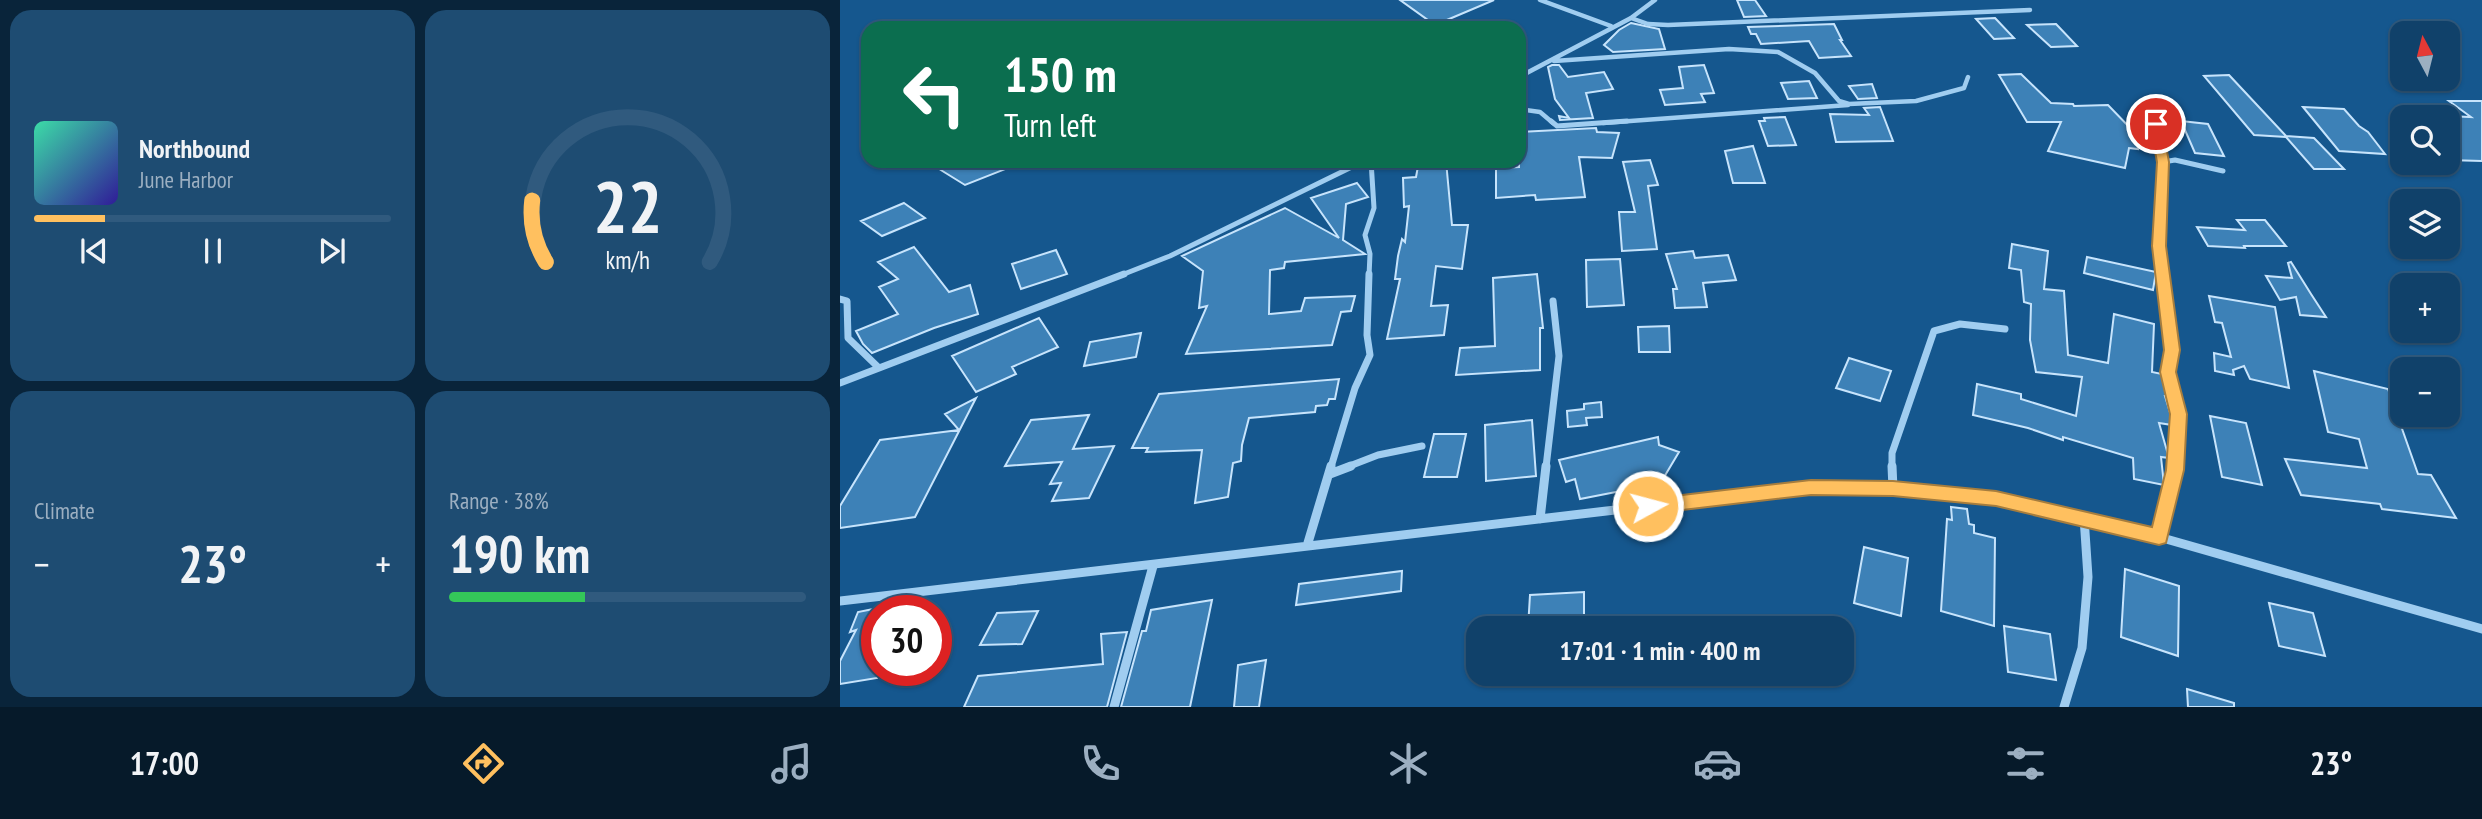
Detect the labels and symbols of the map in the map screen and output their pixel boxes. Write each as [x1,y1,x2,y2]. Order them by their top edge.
north arrow [2390,21,2460,91]
pin [2126,94,2186,154]
position arrow [1611,469,1685,543]
speed limit sign: 30 [861,595,952,686]

